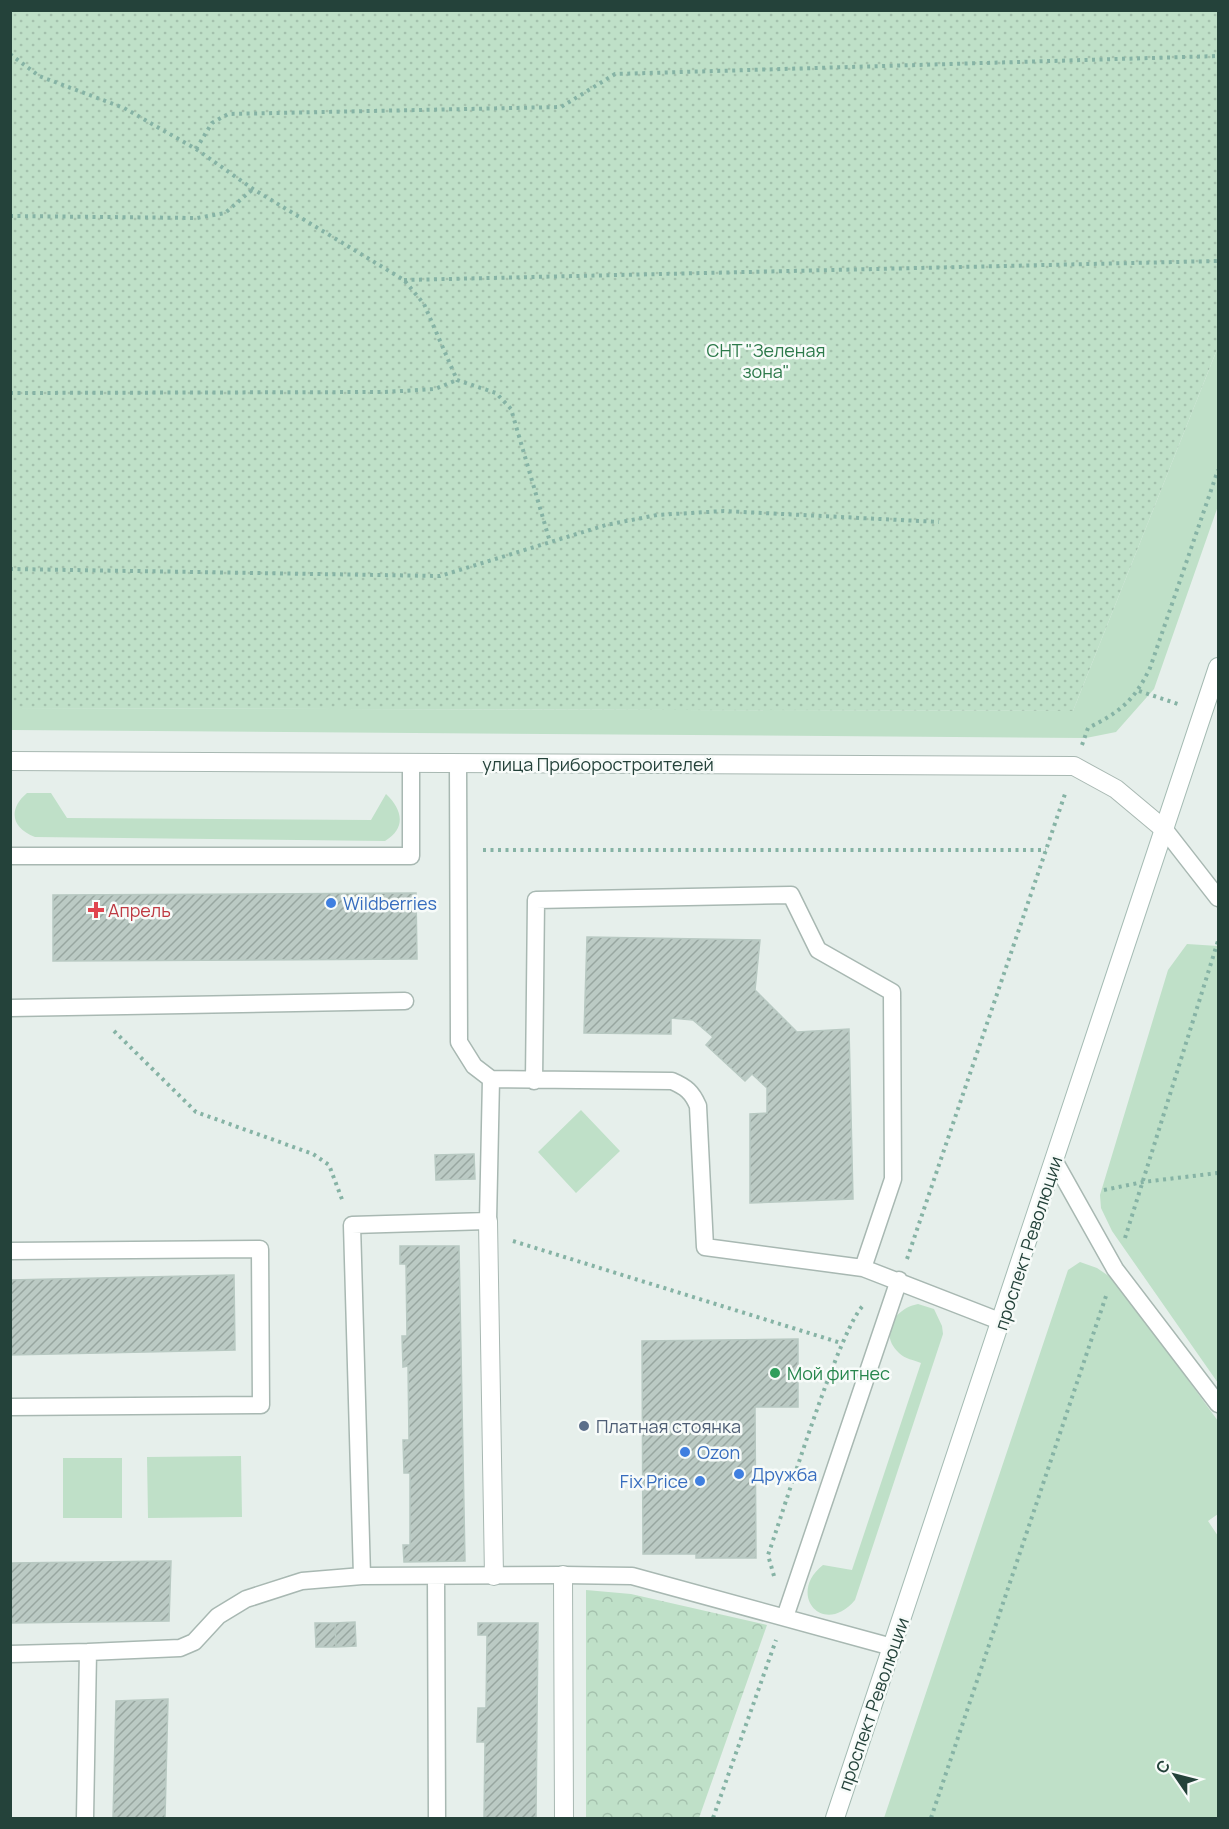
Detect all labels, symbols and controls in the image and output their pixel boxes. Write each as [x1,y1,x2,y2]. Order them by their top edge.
park label: СНТ "Зеленая зона" [707,338,825,383]
street label: улица Приборостроителей [482,752,714,776]
place label: Wildberries [343,891,437,915]
marker: Wildberries [324,896,338,910]
place label: Апрель [108,898,171,922]
marker: Апрель [89,903,103,917]
street label: проспект Революции [988,1153,1068,1333]
place label: Мой фитнес [787,1361,890,1385]
marker: Мой фитнес [768,1366,782,1380]
place label: Платная стоянка [596,1414,741,1438]
marker: Платная стоянка [577,1419,591,1433]
place label: Ozon [697,1440,740,1464]
marker: Ozon [678,1445,692,1459]
place label: Дружба [751,1462,817,1486]
marker: Дружба [732,1467,746,1481]
place label: Fix Price [620,1469,688,1493]
marker: Fix Price [693,1474,707,1488]
street label: проспект Революции [832,1614,914,1794]
north arrow [1145,1745,1205,1805]
text: С [1150,1755,1175,1778]

